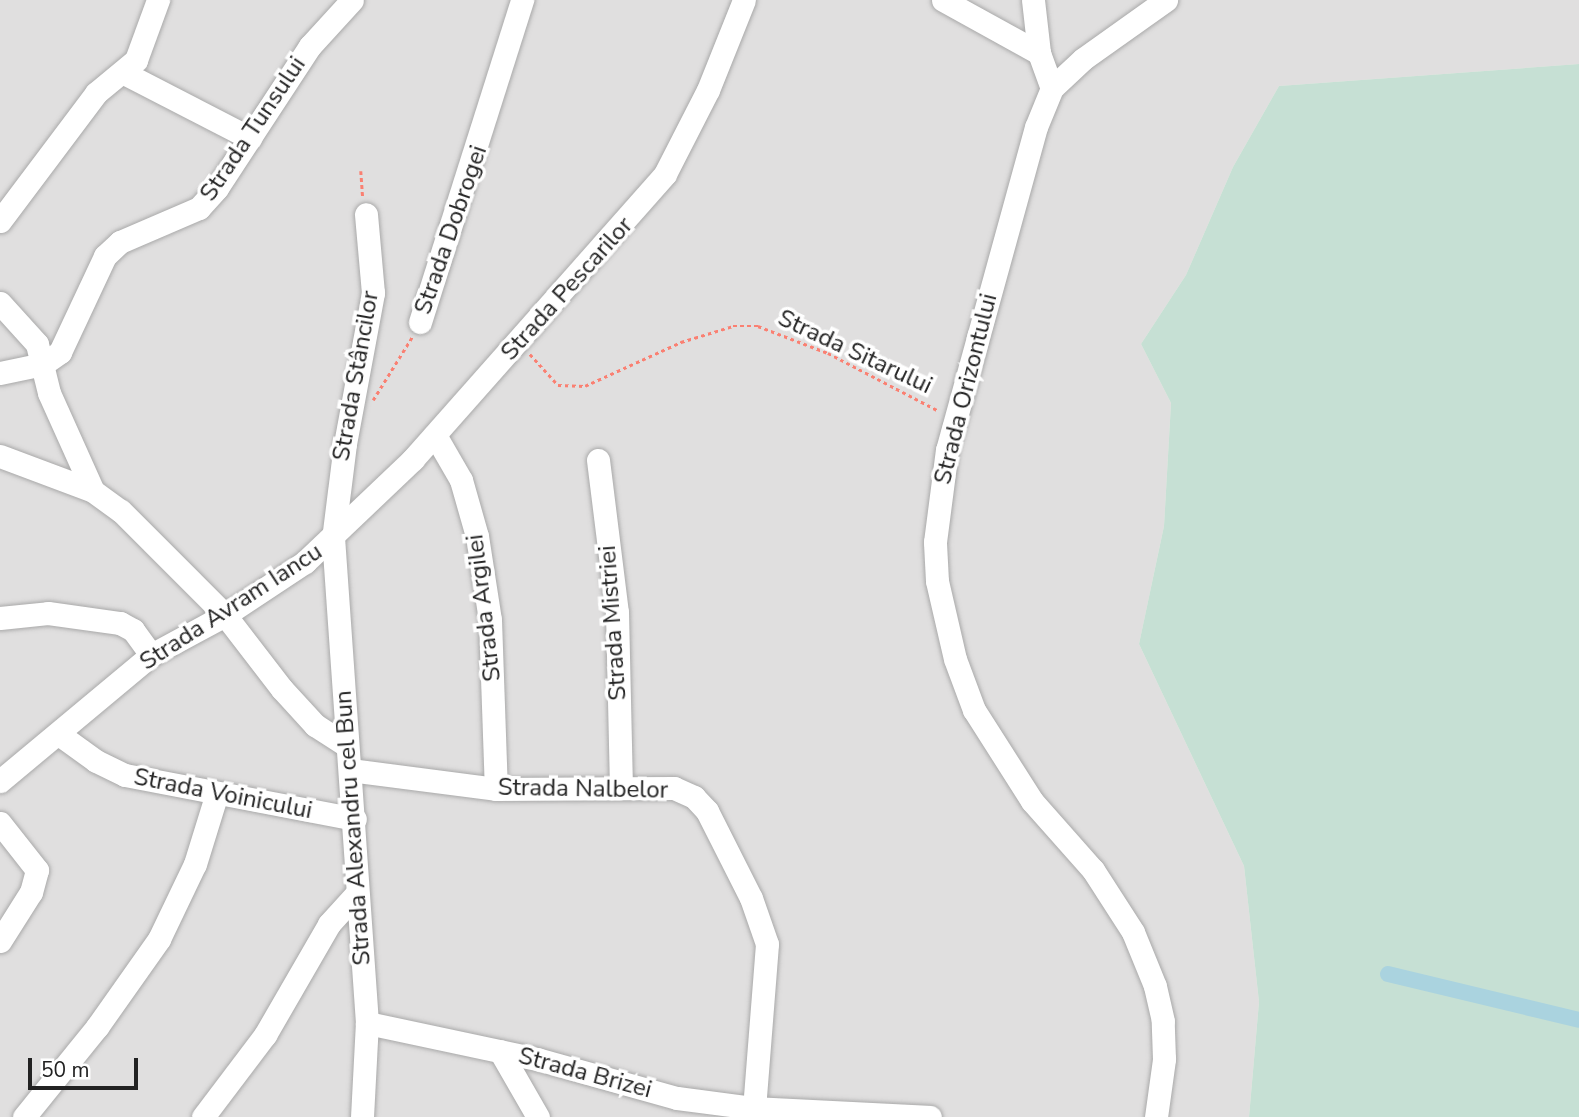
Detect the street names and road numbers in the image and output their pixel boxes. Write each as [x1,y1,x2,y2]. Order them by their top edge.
street label: Strada Tunsului [194,51,312,207]
street label: Strada Dobrogei [409,142,493,318]
street label: Strada Pescarilor [495,211,639,367]
street label: Strada Stâncilor [327,289,385,463]
street label: Strada Orizontului [928,291,1004,487]
street label: Strada Sitarului [773,304,937,400]
street label: Strada Argilei [461,533,507,683]
street label: Strada Avram Iancu [135,537,327,677]
street label: Strada Mistriei [593,544,633,702]
street label: Strada Alexandru cel Bun [329,690,377,966]
street label: Strada Voinicului [131,763,315,825]
street label: Strada Nalbelor [498,773,668,805]
street label: Strada Brizei [515,1041,655,1105]

